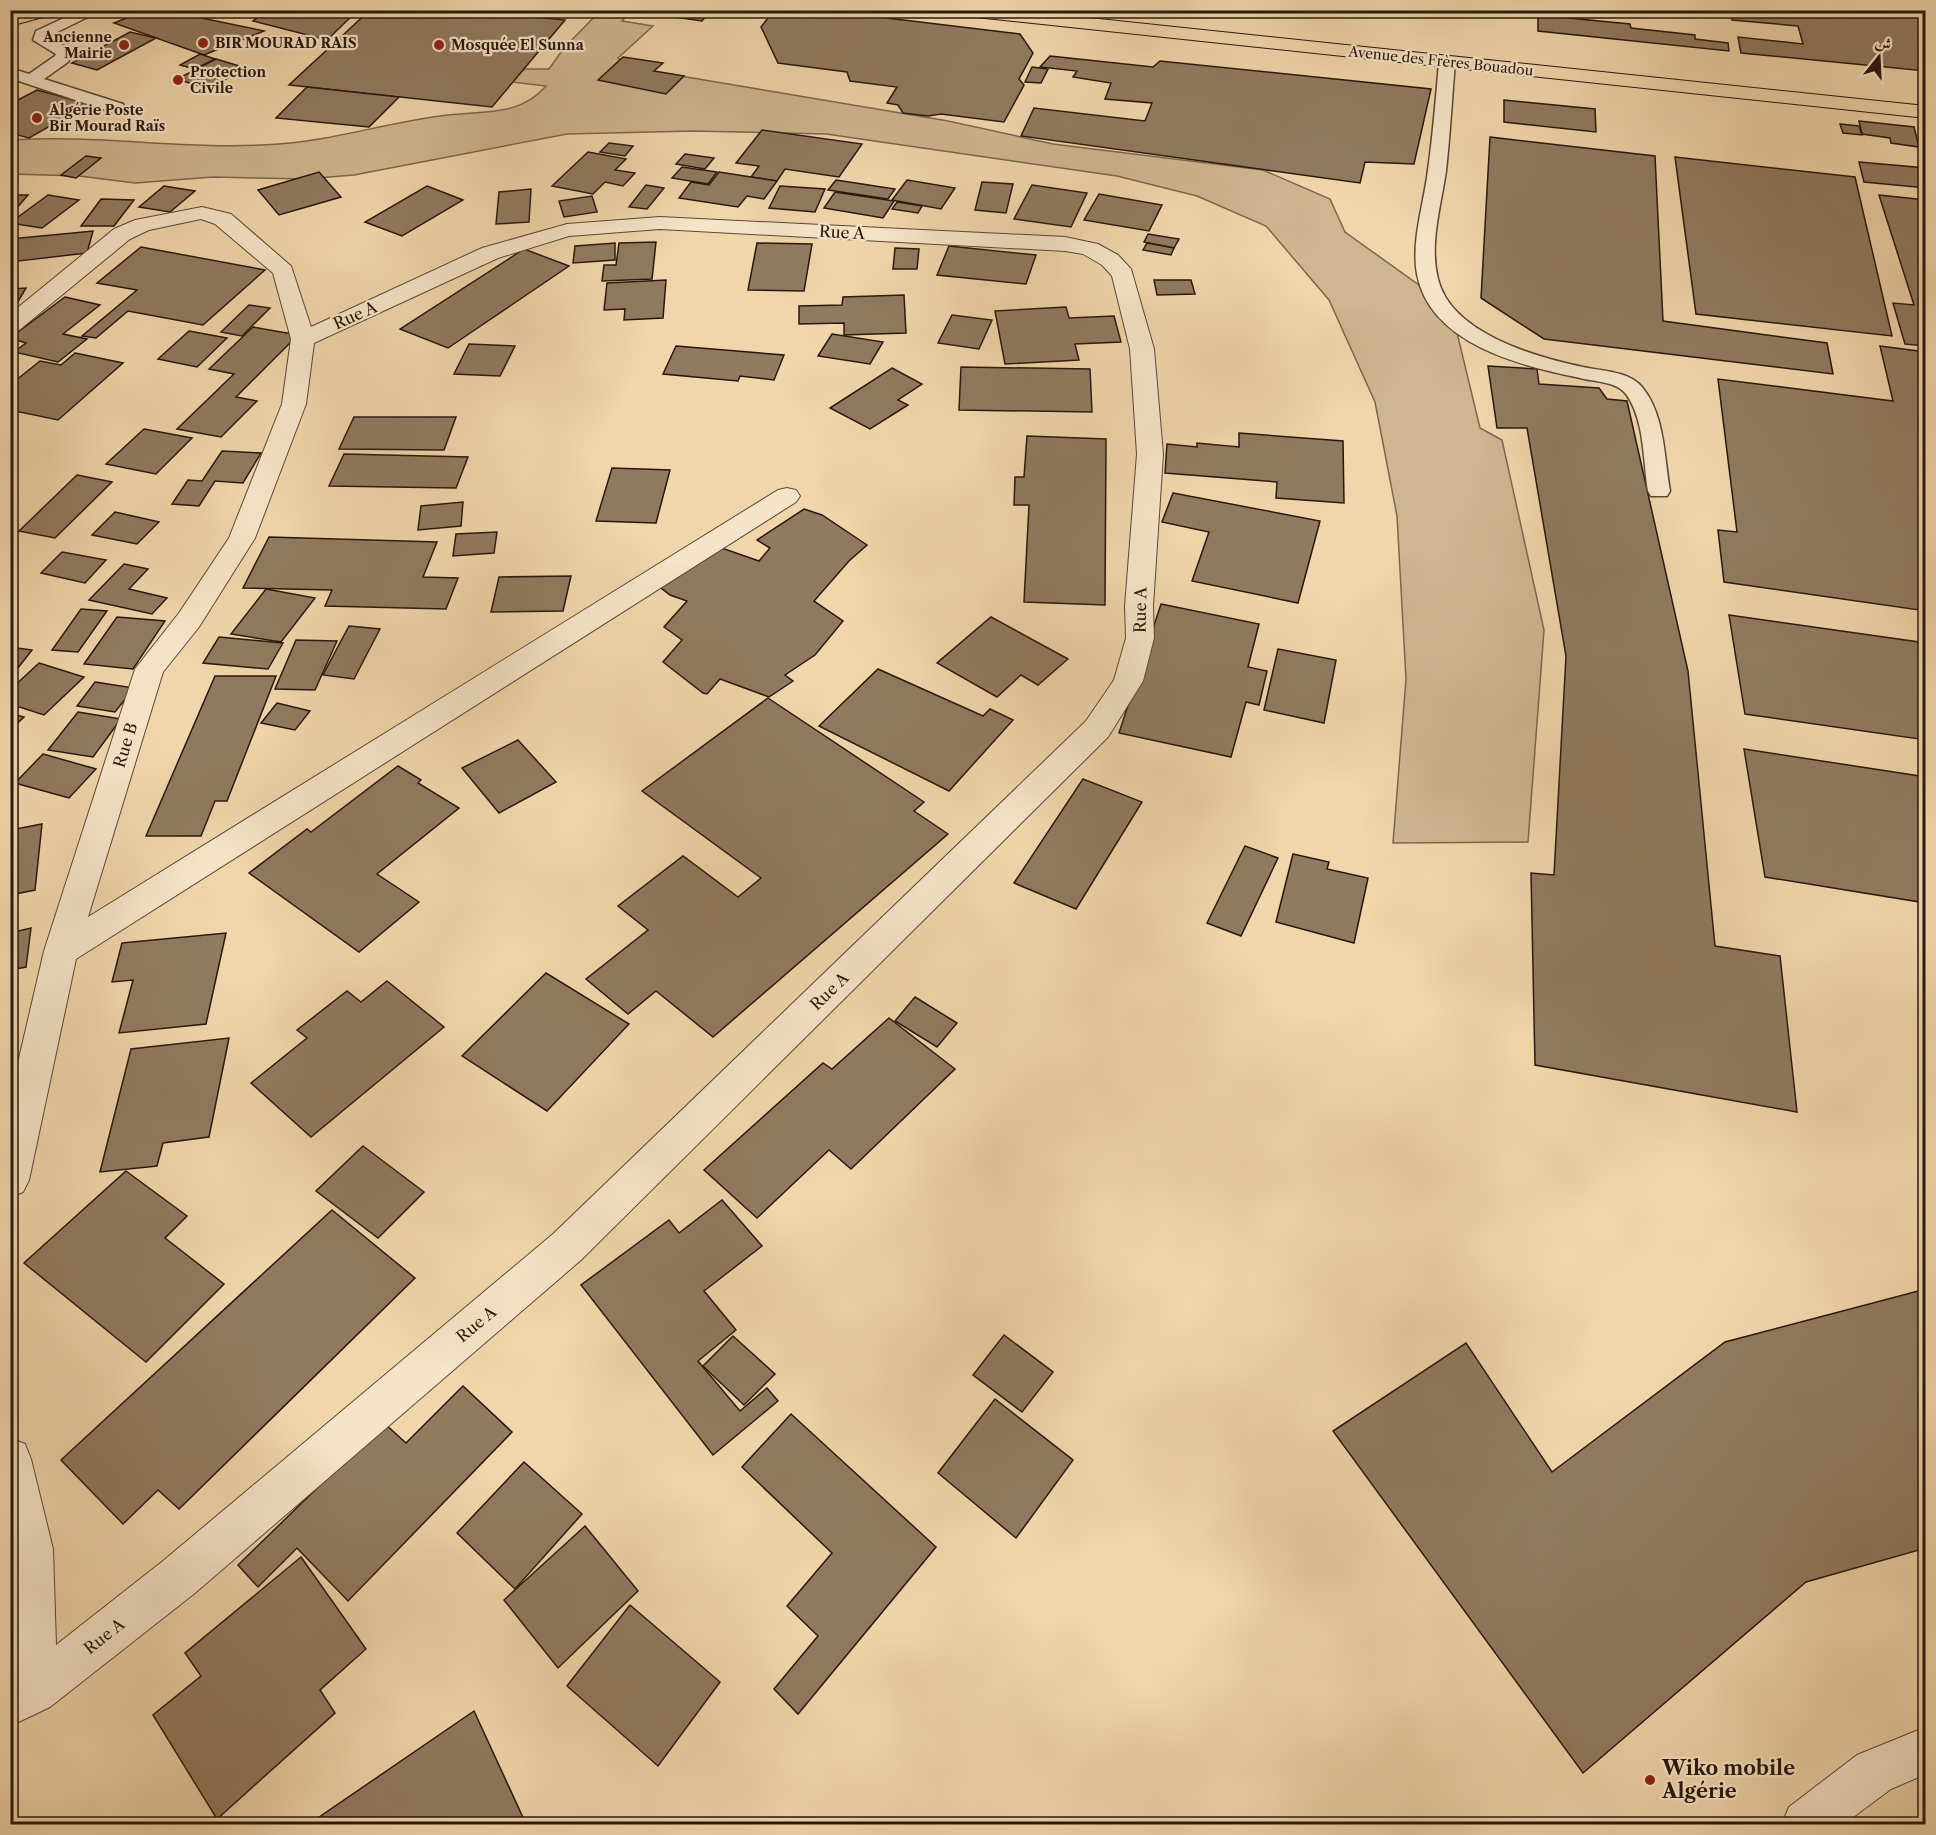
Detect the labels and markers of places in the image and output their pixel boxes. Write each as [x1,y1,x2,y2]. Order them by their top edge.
place label: Ancienne Mairie [42,28,112,62]
place label: BIR MOURAD RAIS [215,34,357,52]
marker: BIR MOURAD RAIS [196,36,210,50]
place label: Mosquée El Sunna [451,36,585,54]
marker: Ancienne Mairie [117,38,131,52]
marker: Mosquée El Sunna [432,38,446,52]
place label: Protection Civile [190,63,266,97]
marker: Protection Civile [171,73,185,87]
place label: Algérie Poste Bir Mourad Raïs [48,101,165,135]
marker: Algérie Poste Bir Mourad Raïs [30,111,44,125]
place label: Wiko mobile Algérie [1661,1756,1795,1803]
marker: Wiko mobile Algérie [1643,1773,1657,1787]

